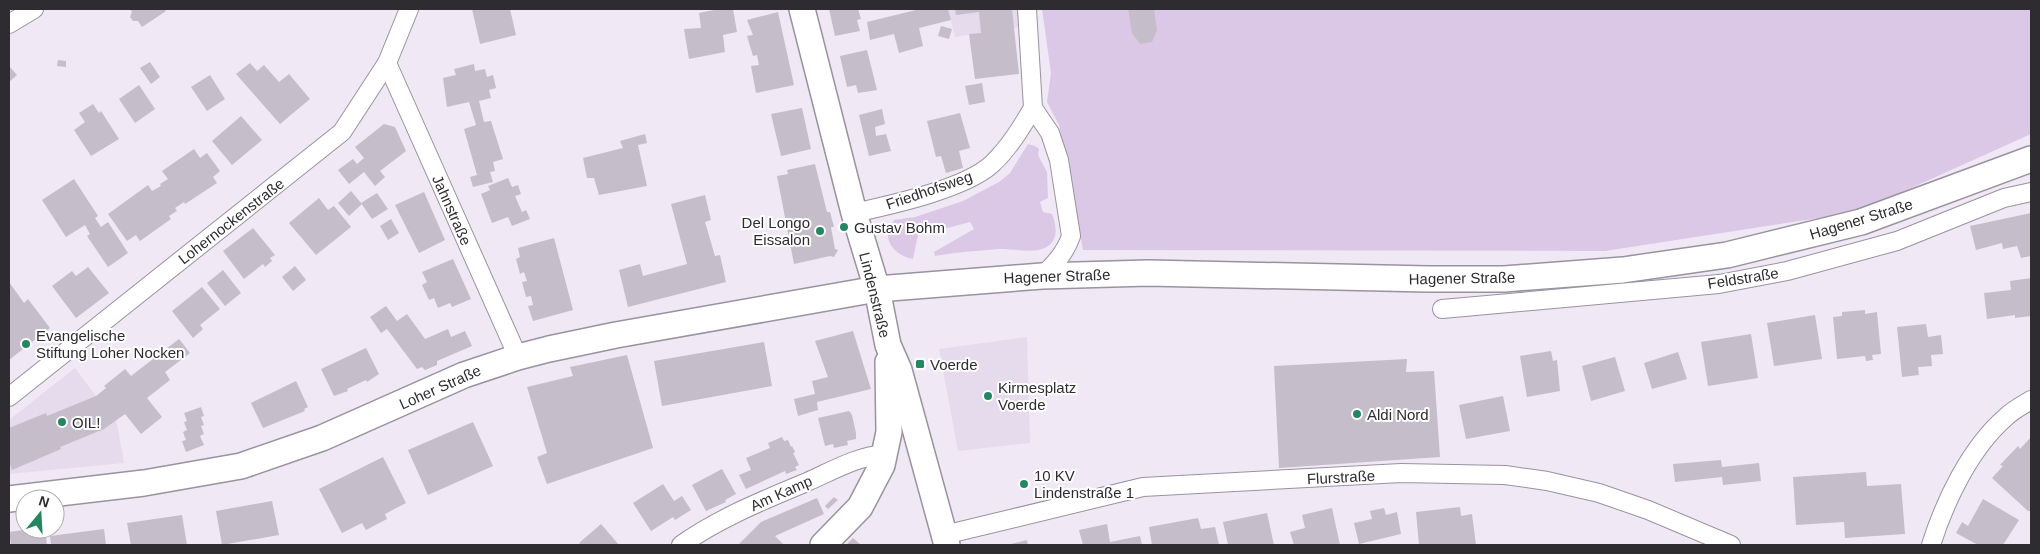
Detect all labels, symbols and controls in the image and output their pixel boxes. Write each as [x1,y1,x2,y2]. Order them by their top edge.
street label: Friedhofsweg [884,167,974,213]
street label: Jahnstraße [429,172,475,248]
street label: Lohernockenstraße [175,175,287,267]
street label: Hagener Straße [1807,195,1915,243]
place label: Del Longo Eissalon [742,214,810,248]
place label: Gustav Bohm [854,219,945,236]
marker: Gustav Bohm [838,221,850,233]
marker: Del Longo Eissalon [814,225,826,237]
street label: Lindenstraße [856,250,894,340]
street label: Feldstraße [1706,264,1780,292]
street label: Hagener Straße [1003,266,1111,286]
street label: Hagener Straße [1408,269,1516,287]
place label: Evangelische Stiftung Loher Nocken [36,327,184,361]
marker: Evangelische Stiftung Loher Nocken [20,338,32,350]
place label: Voerde [930,356,978,373]
marker: Voerde [914,358,926,370]
street label: Loher Straße [397,361,483,413]
place label: Kirmesplatz Voerde [998,379,1076,413]
marker: Kirmesplatz Voerde [982,390,994,402]
place label: Aldi Nord [1367,406,1429,423]
marker: Aldi Nord [1351,408,1363,420]
place label: OIL! [72,414,100,431]
marker: OIL! [56,416,68,428]
place label: 10 KV Lindenstraße 1 [1034,467,1134,501]
street label: Flurstraße [1306,467,1376,487]
street label: Am Kamp [747,472,815,514]
marker: 10 KV Lindenstraße 1 [1018,478,1030,490]
north arrow [15,489,65,539]
text: N [37,492,51,511]

